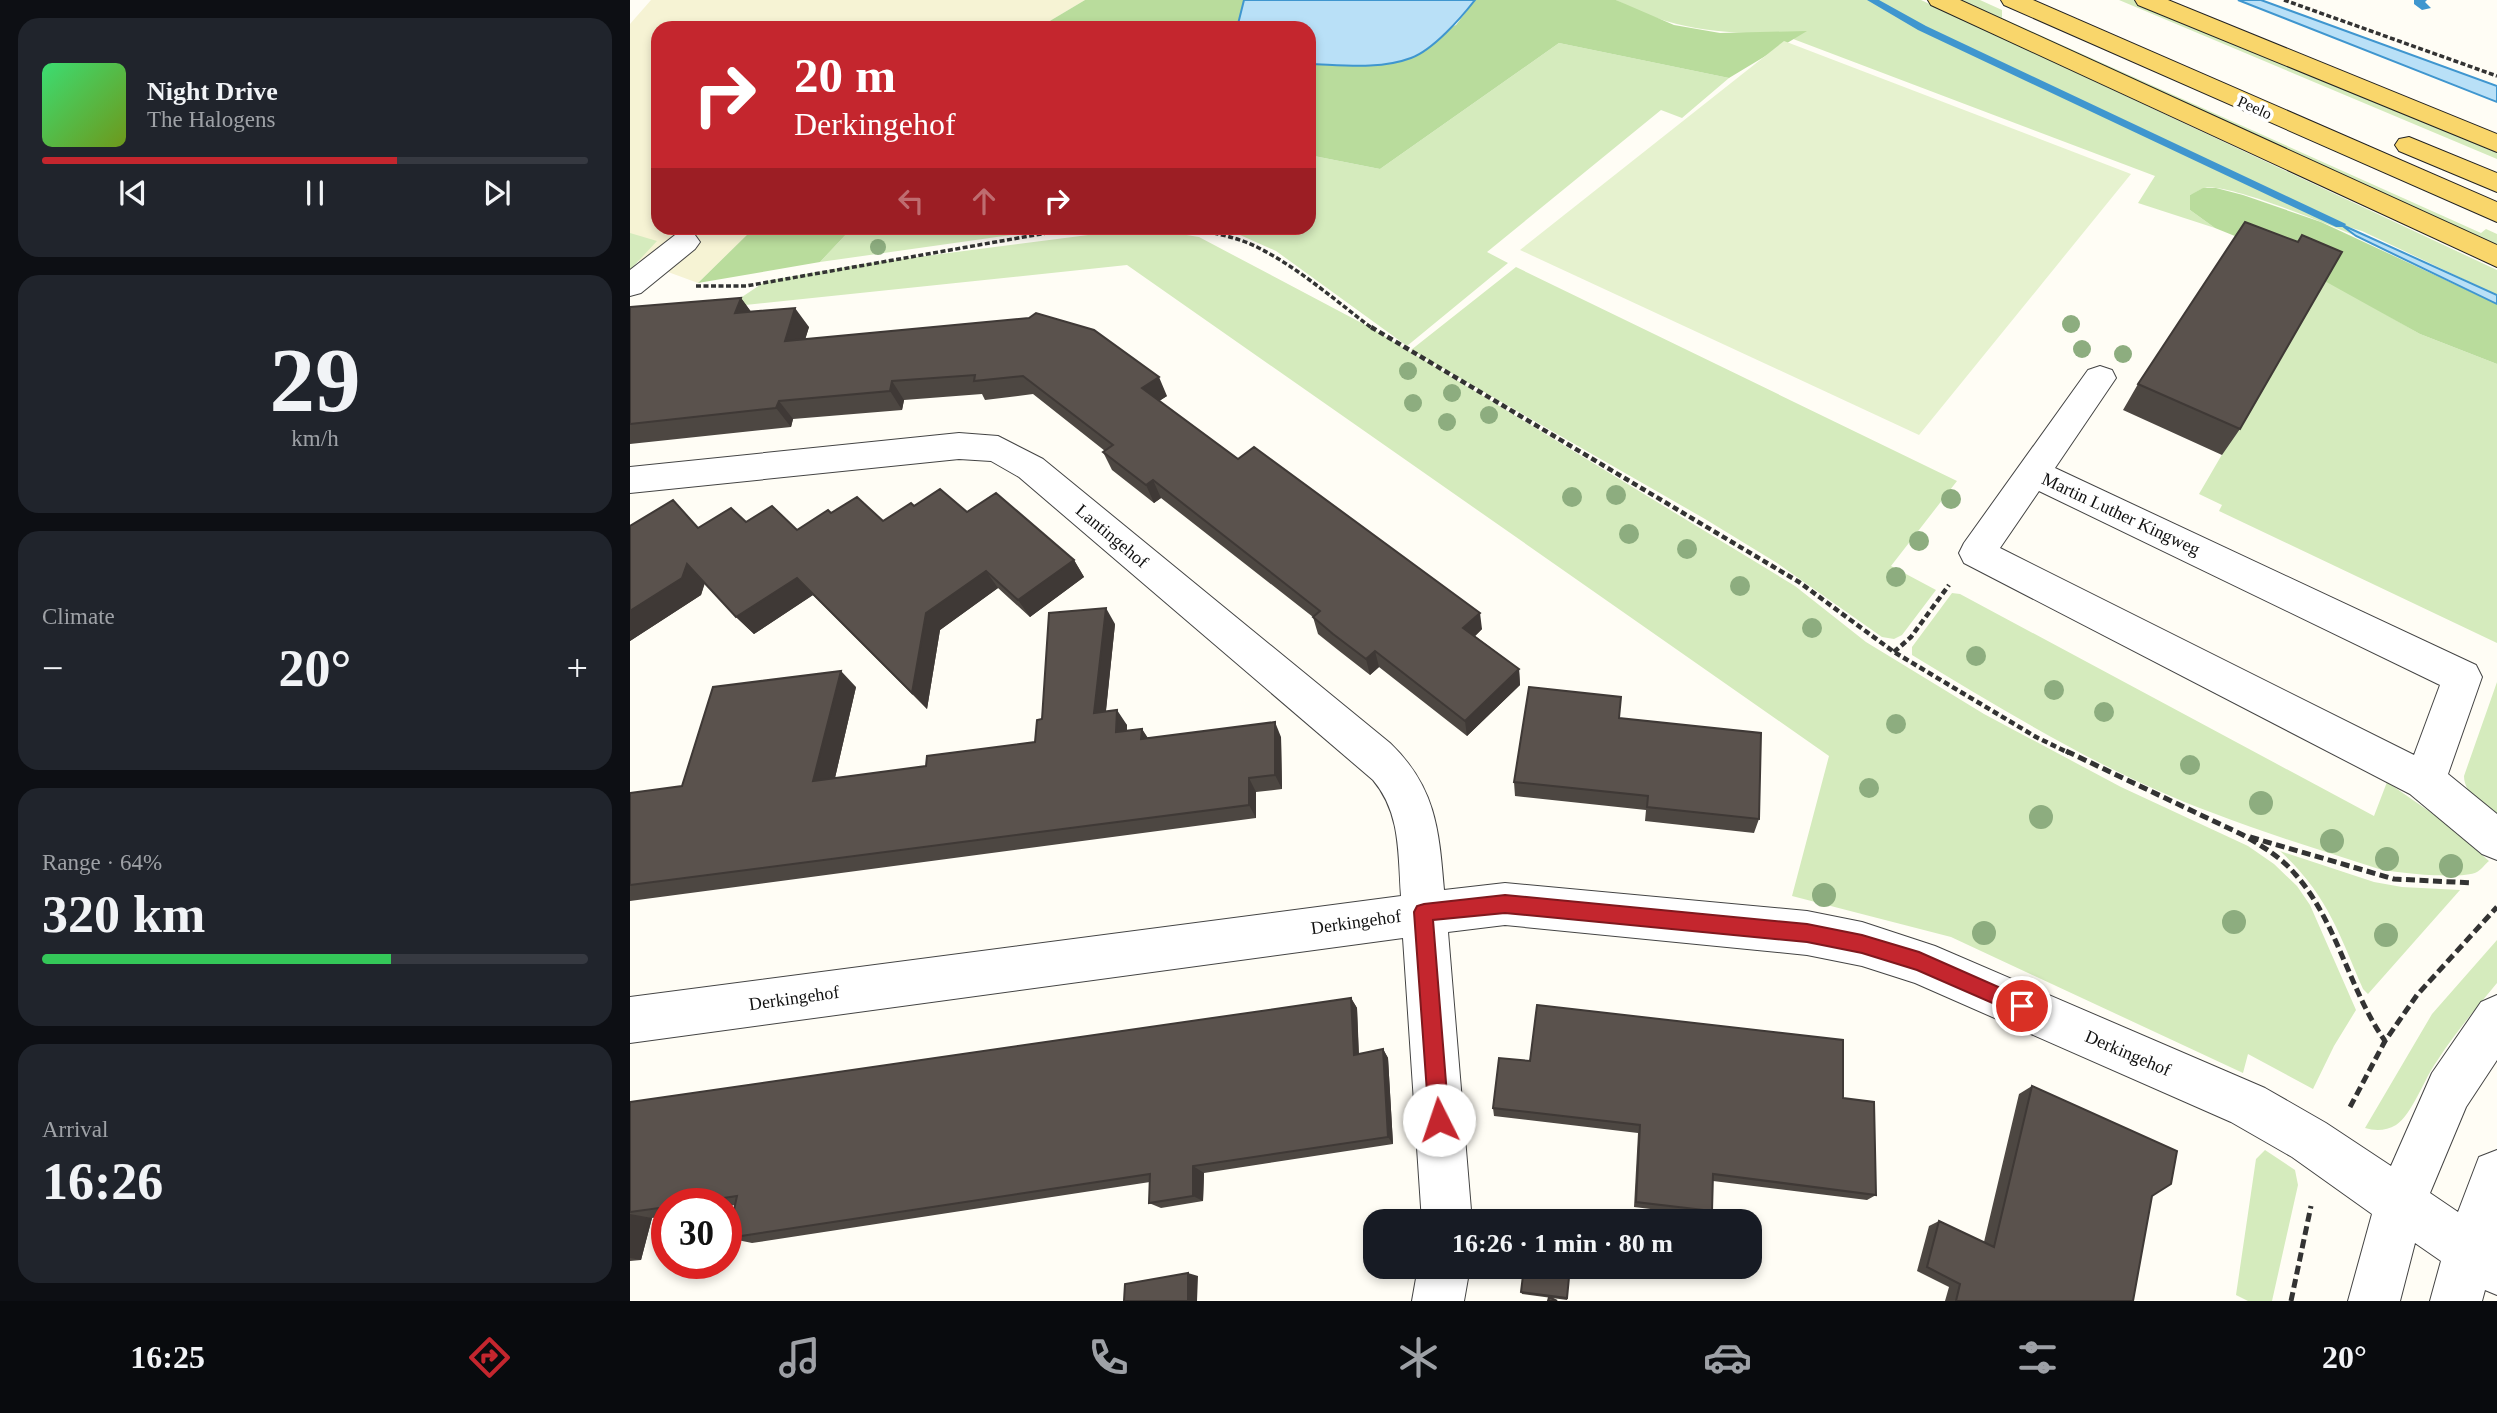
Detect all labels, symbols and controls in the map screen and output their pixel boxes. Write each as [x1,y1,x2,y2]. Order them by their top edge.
text: 20 m [794,48,896,103]
icon: right [679,49,770,140]
text: Night Drive [147,77,278,106]
street label: Peelo [2235,92,2274,122]
text: Derkingehof [794,106,956,142]
text: The Halogens [147,107,275,132]
icon: previous [114,174,152,212]
icon: pause [296,174,334,212]
icon: next [478,174,516,212]
icon: left [892,182,930,220]
icon: ahead [965,182,1003,220]
icon: right [1038,182,1076,220]
text: 29 [270,330,361,431]
text: km/h [291,426,339,451]
street label: Martin Luther Kingweg [2039,469,2203,559]
street label: Lantingehof [1072,500,1152,572]
text: Climate [42,604,115,629]
text: 20° [279,640,351,697]
text: − [42,647,63,689]
text: + [567,647,588,689]
text: Range · 64% [42,850,162,875]
text: 320 km [42,886,205,943]
street label: Derkingehof [1310,906,1402,938]
pin [1992,976,2052,1036]
street label: Derkingehof [748,982,840,1014]
icon: arrive [2003,987,2041,1025]
street label: Derkingehof [2082,1026,2174,1080]
position arrow [1402,1083,1476,1157]
text: Arrival [42,1117,108,1142]
text: 16:26 [42,1153,163,1210]
speed limit sign: 30 [651,1188,742,1279]
text: 16:26 · 1 min · 80 m [1452,1229,1673,1258]
icon: directions [465,1333,514,1382]
icon: music [775,1333,824,1382]
icon: phone [1084,1333,1133,1382]
icon: climate [1394,1333,1443,1382]
icon: car [1703,1333,1752,1382]
icon: filters [2013,1333,2062,1382]
text: 16:25 [130,1339,205,1375]
text: 20° [2322,1339,2367,1375]

